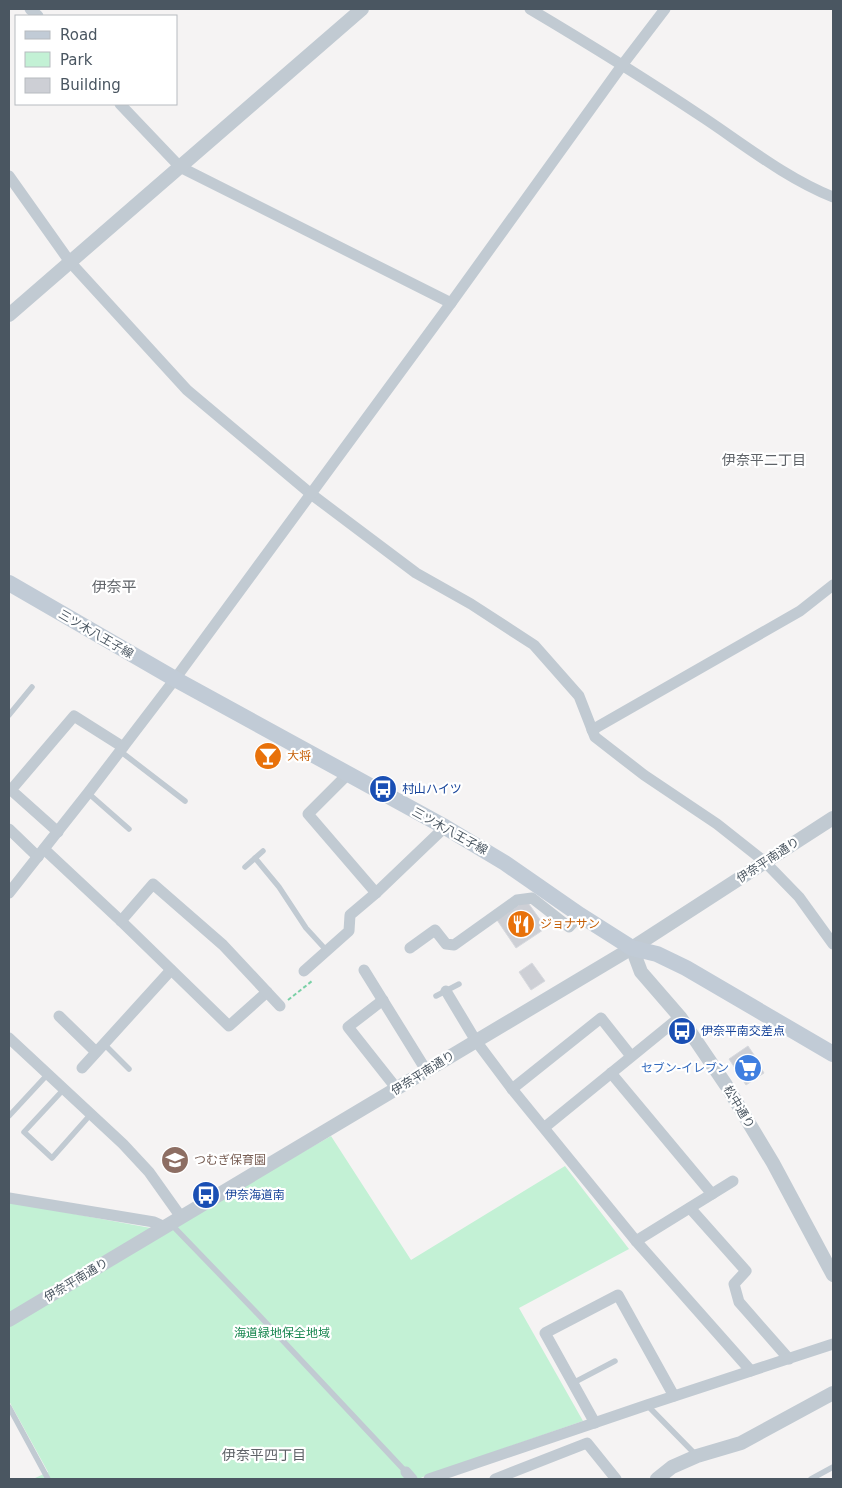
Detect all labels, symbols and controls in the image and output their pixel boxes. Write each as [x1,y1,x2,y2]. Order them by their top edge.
legend [15,15,178,105]
text: Road [60,26,98,44]
text: Park [60,51,93,69]
text: Building [60,76,121,94]
district label: 伊奈平二丁目 [722,452,806,468]
district label: 伊奈平 [91,578,137,596]
street label: 三ツ木八王子線 [56,607,136,661]
bar icon: 大将 [253,741,283,771]
place label: 大将 [287,749,311,763]
bus stop icon: 村山ハイツ [368,774,398,804]
place label: 村山ハイツ [402,782,462,796]
street label: 三ツ木八王子線 [410,805,490,857]
street label: 伊奈平南通り [734,835,802,885]
restaurant icon: ジョナサン [506,909,536,939]
place label: ジョナサン [540,917,600,931]
bus stop icon: 伊奈平南交差点 [667,1016,697,1046]
place label: 伊奈平南交差点 [701,1024,785,1038]
street label: 伊奈平南通り [389,1048,457,1098]
supermarket icon: セブン-イレブン [733,1053,763,1083]
place label: セブン-イレブン [641,1061,729,1075]
street label: 松中通り [721,1083,757,1131]
school or university icon: つむぎ保育園 [160,1145,190,1175]
place label: つむぎ保育園 [194,1153,266,1167]
bus stop icon: 伊奈海道南 [191,1180,221,1210]
place label: 伊奈海道南 [225,1188,285,1202]
street label: 伊奈平南通り [42,1255,110,1305]
park label: 海道緑地保全地域 [234,1326,330,1340]
district label: 伊奈平四丁目 [222,1447,306,1463]

